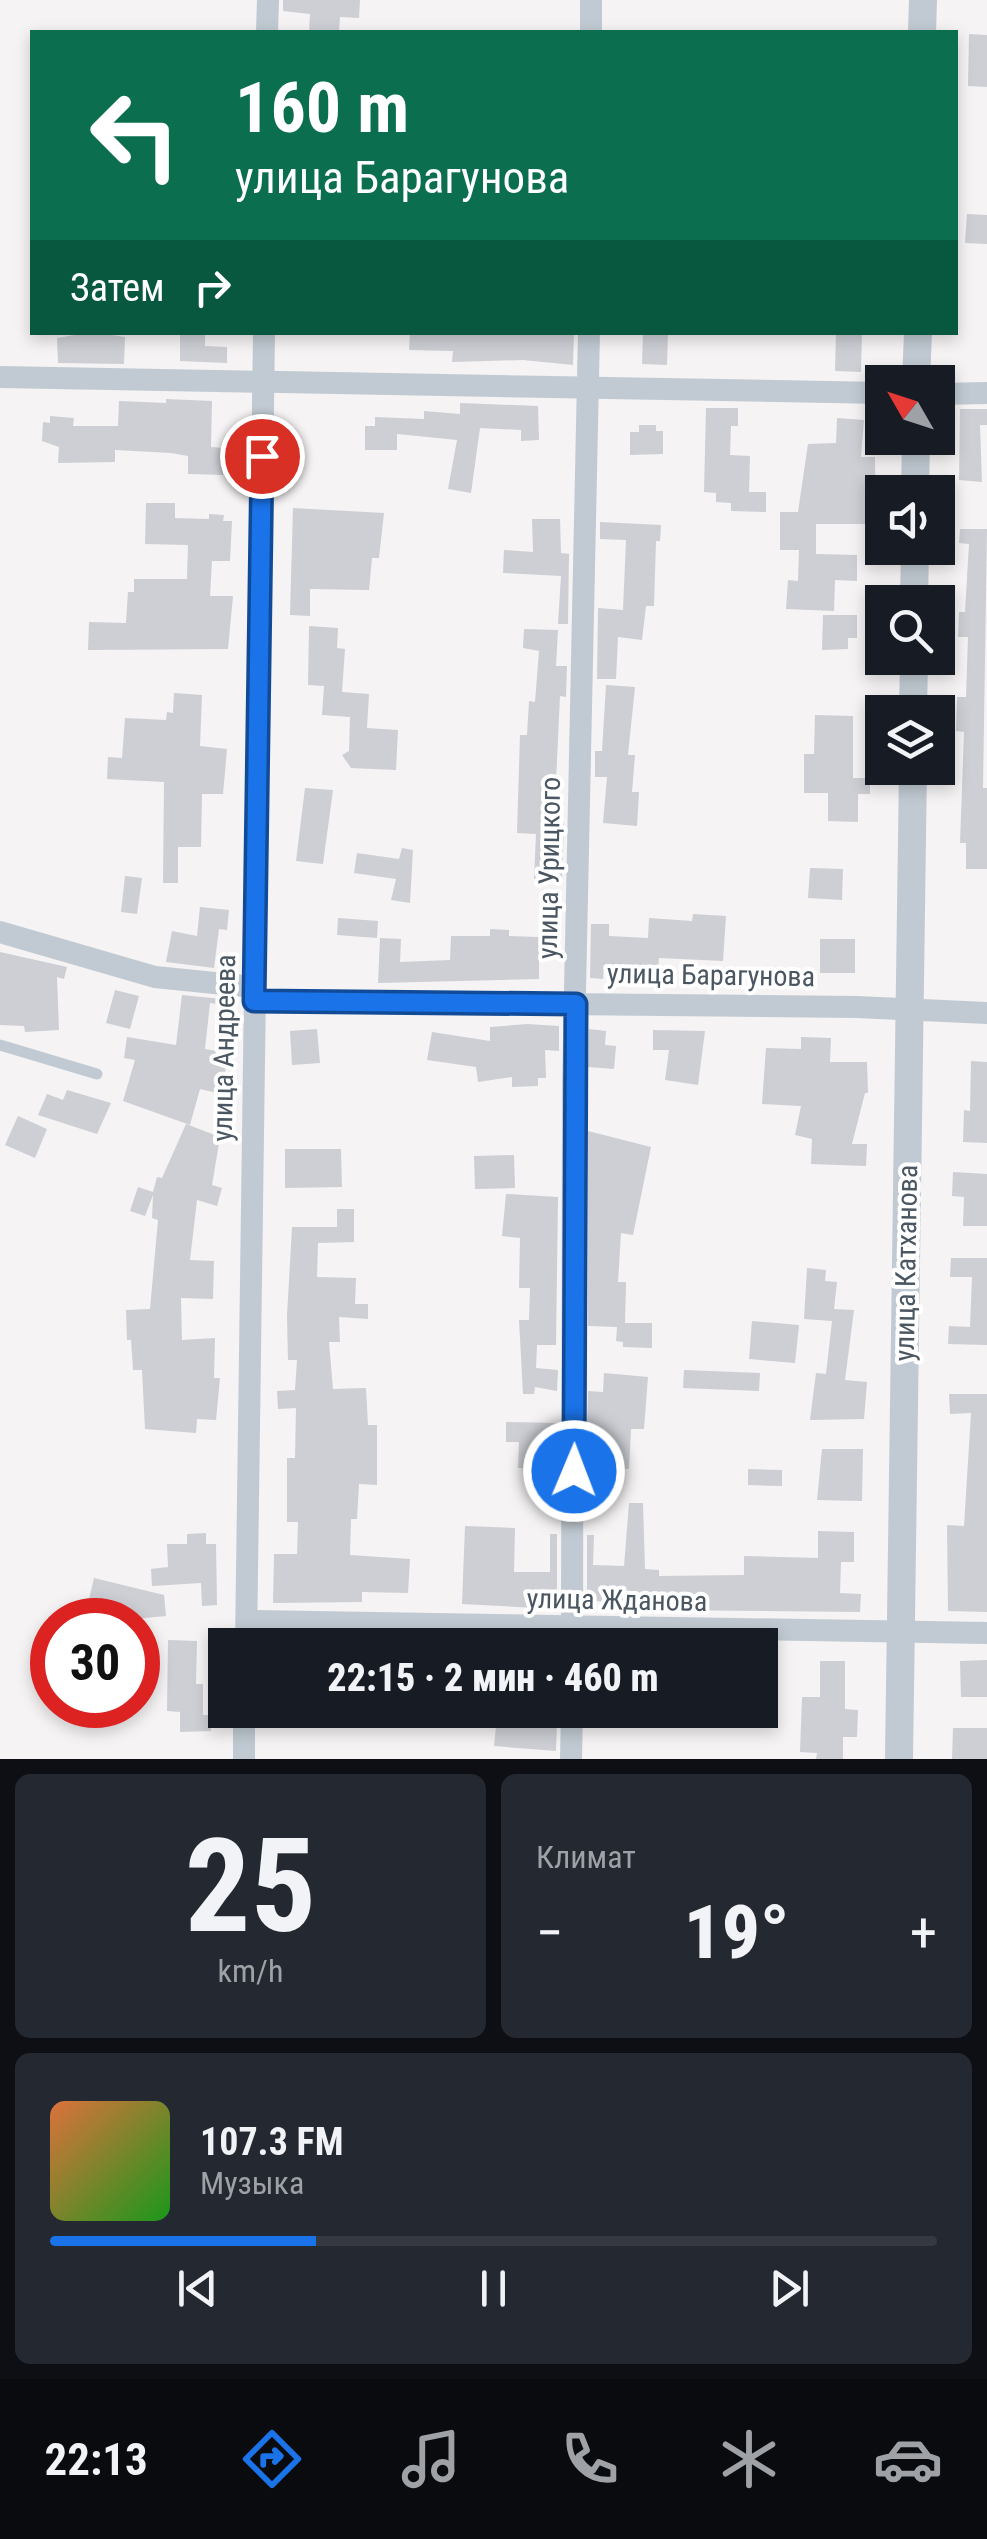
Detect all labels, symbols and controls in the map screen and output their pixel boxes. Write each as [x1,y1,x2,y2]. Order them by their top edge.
text: 160 m [235,67,409,149]
icon: left [70,70,200,200]
text: улица Барагунова [235,151,569,204]
icon: right [185,260,240,315]
text: Затем [70,266,165,310]
north arrow [865,365,955,455]
map controls [865,365,955,785]
pin [220,414,305,499]
icon: arrive [235,429,290,484]
button: sound [865,475,955,565]
button: search [865,585,955,675]
button: layers [865,695,955,785]
street label: улица Урицкого [531,777,567,959]
street label: улица Андреева [206,954,242,1142]
street label: улица Барагунова [607,957,815,993]
street label: улица Катханова [888,1164,924,1362]
position arrow [522,1419,626,1523]
street label: улица Жданова [526,1582,708,1618]
speed limit sign: 30 [30,1598,160,1728]
text: 22:15 · 2 мин · 460 m [327,1656,659,1700]
text: 25 [185,1810,316,1963]
text: Климат [536,1838,636,1876]
text: 19° [684,1888,789,1976]
text: − [536,1901,564,1965]
text: + [910,1901,937,1965]
text: km/h [218,1952,283,1990]
text: 107.3 FM [200,2120,344,2164]
text: Музыка [200,2164,304,2202]
icon: previous [170,2261,225,2316]
icon: pause [466,2261,521,2316]
icon: next [762,2261,817,2316]
icon: directions [237,2424,307,2494]
icon: music [396,2424,466,2494]
icon: phone [555,2424,625,2494]
icon: climate [714,2424,784,2494]
icon: car [873,2424,943,2494]
text: 22:13 [44,2433,148,2486]

